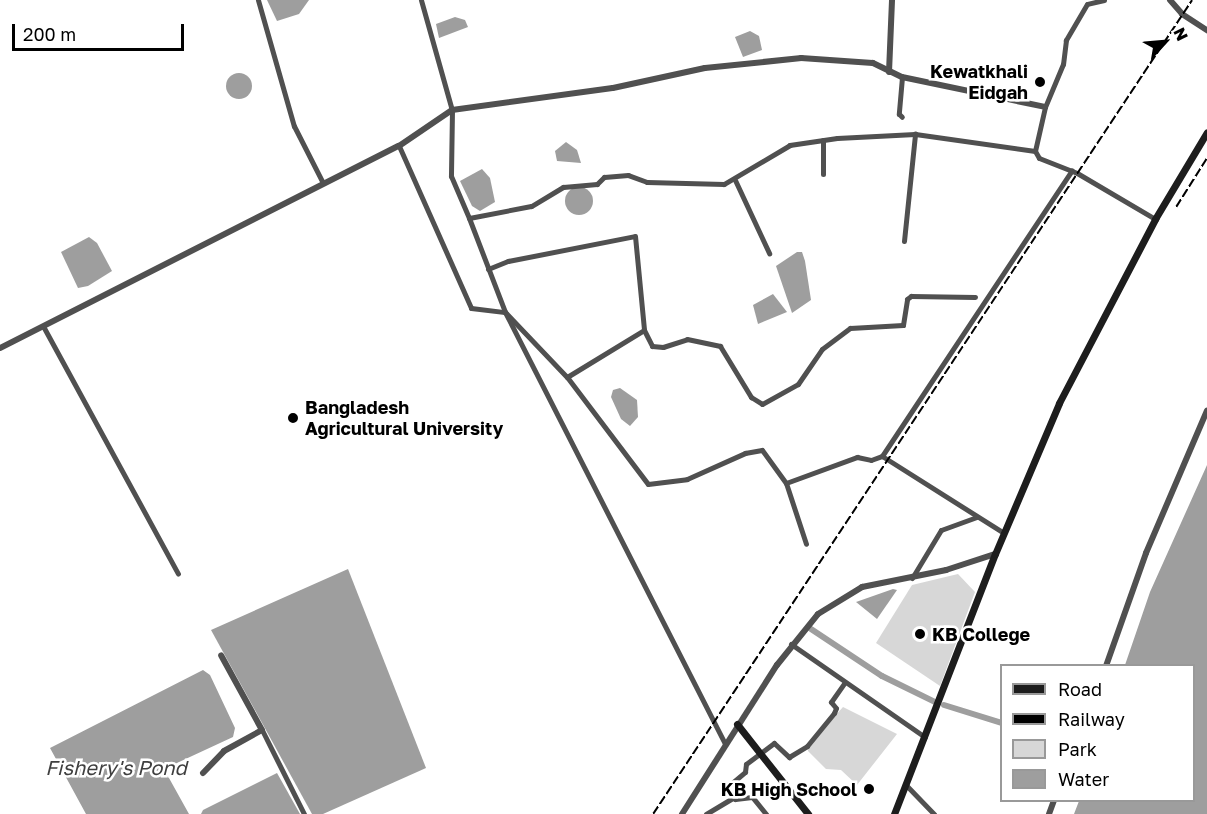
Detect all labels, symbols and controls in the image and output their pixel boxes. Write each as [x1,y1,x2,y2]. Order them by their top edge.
scale bar [15,12,188,50]
north arrow [1135,12,1195,72]
text: 200 m [23,23,76,45]
text: N [1170,24,1193,44]
place label: Kewatkhali Eidgah [930,61,1028,104]
marker: Kewatkhali Eidgah [1033,75,1047,89]
place label: Bangladesh Agricultural University [305,397,503,440]
marker: Bangladesh Agricultural University [286,411,300,425]
place label: KB College [932,623,1030,645]
marker: KB College [913,627,927,641]
legend [1000,664,1195,802]
text: Road [1058,678,1102,700]
text: Railway [1058,708,1125,730]
text: Park [1058,738,1097,760]
water label: Fishery's Pond [45,755,187,779]
text: Water [1058,768,1109,790]
place label: KB High School [721,778,857,800]
marker: KB High School [862,782,876,796]

